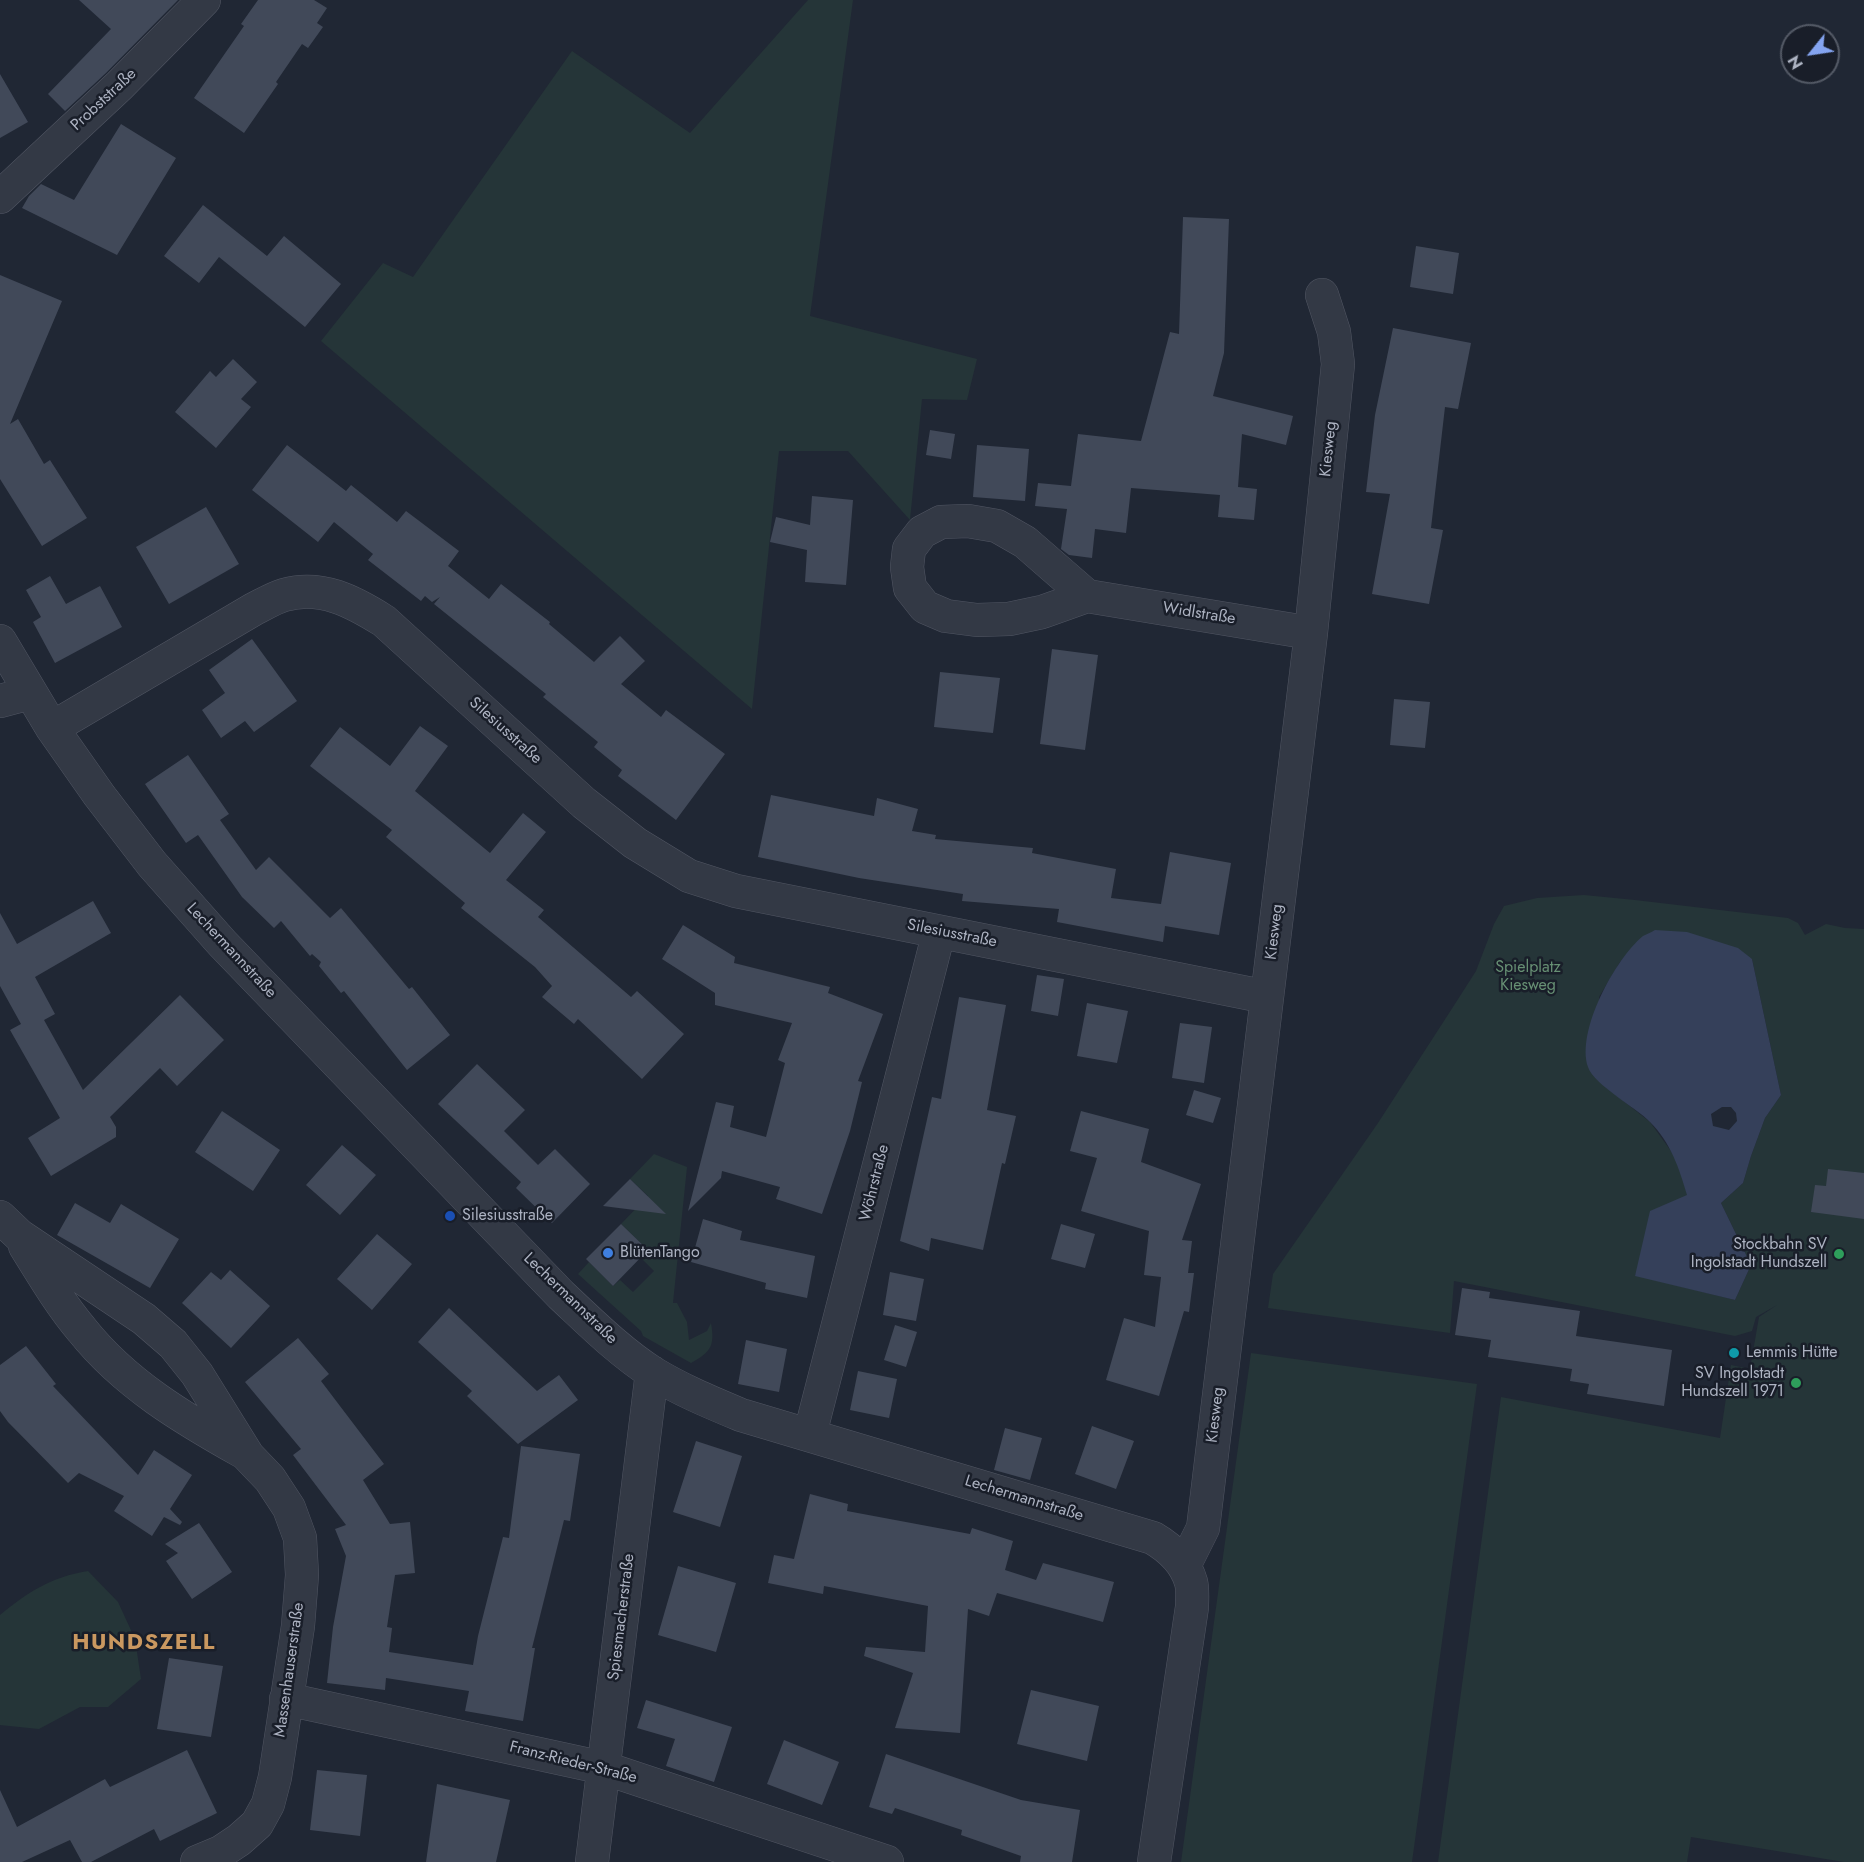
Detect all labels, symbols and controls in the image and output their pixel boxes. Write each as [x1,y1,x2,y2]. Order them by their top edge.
north arrow [1780,24,1840,84]
text: N [1783,51,1809,74]
street label: Probststraße [67,65,141,135]
street label: Kiesweg [1317,420,1341,478]
street label: Widlstraße [1161,599,1237,629]
street label: Silesiusstraße [465,693,545,769]
street label: Lechermannstraße [182,899,280,1003]
street label: Kiesweg [1262,903,1288,961]
street label: Silesiusstraße [905,916,999,952]
park label: Spielplatz Kiesweg [1495,958,1561,996]
street label: Wöhrstraße [856,1143,894,1223]
place label: Silesiusstraße [462,1206,553,1226]
marker: Silesiusstraße [443,1209,457,1223]
place label: Stockbahn SV Ingolstadt Hundszell [1691,1235,1827,1273]
place label: BlütenTango [620,1243,700,1263]
marker: BlütenTango [601,1246,615,1260]
marker: Stockbahn SV Ingolstadt Hundszell [1832,1247,1846,1261]
street label: Lechermannstraße [519,1249,621,1349]
place label: Lemmis Hütte [1746,1343,1838,1363]
marker: Lemmis Hütte [1727,1346,1741,1360]
place label: SV Ingolstadt Hundszell 1971 [1681,1364,1784,1402]
marker: SV Ingolstadt Hundszell 1971 [1789,1376,1803,1390]
street label: Kiesweg [1203,1386,1229,1444]
street label: Lechermannstraße [962,1472,1086,1526]
street label: Spiesmacherstraße [605,1553,639,1681]
street label: Massenhauserstraße [271,1602,309,1738]
district label: HUNDSZELL [72,1631,216,1657]
street label: Franz-Rieder-Straße [507,1738,639,1788]

